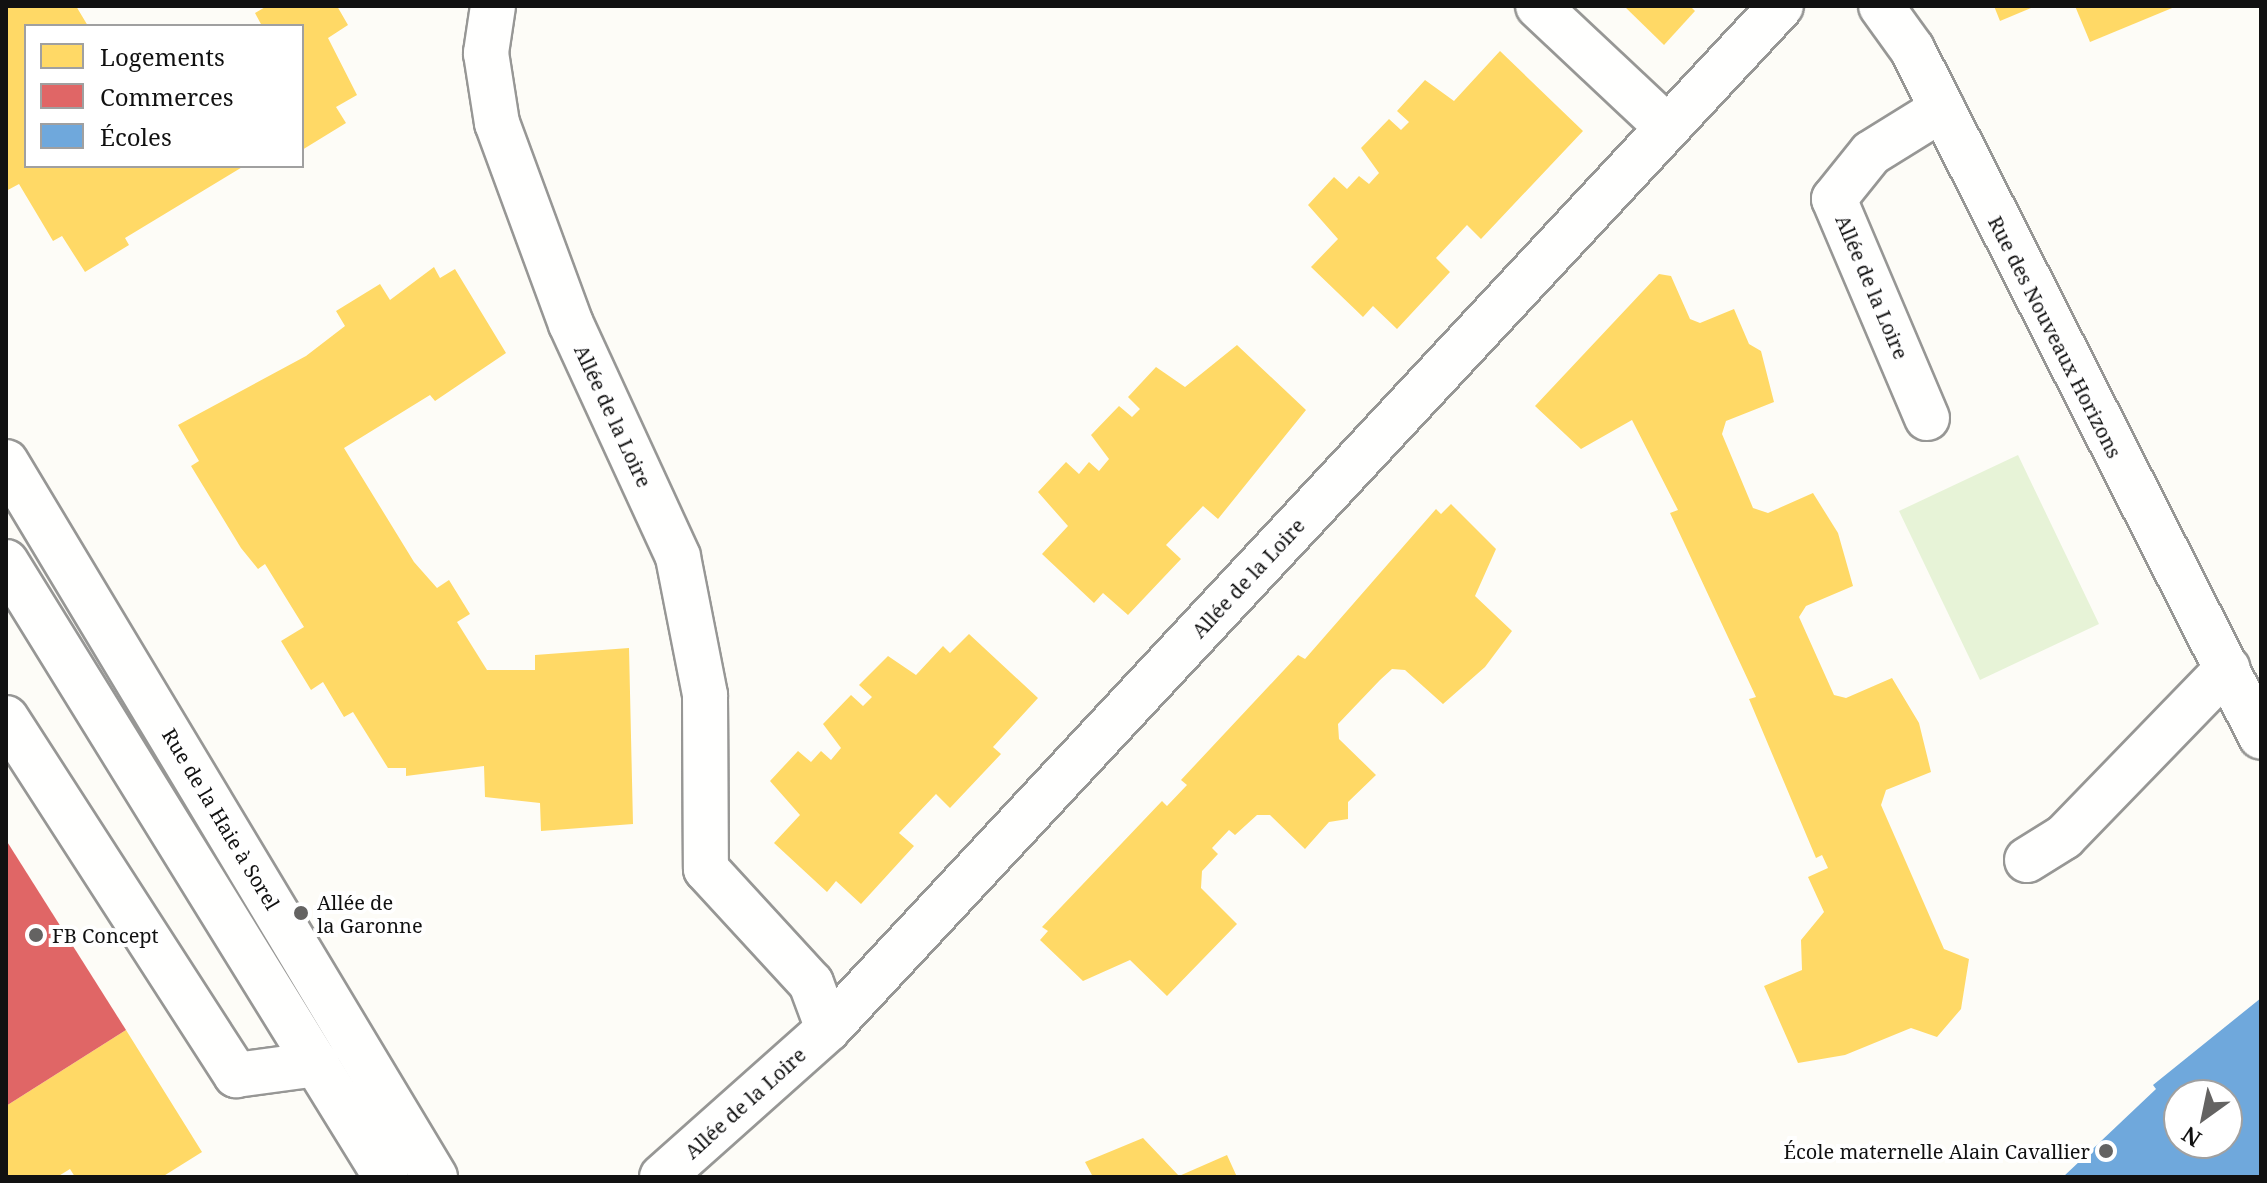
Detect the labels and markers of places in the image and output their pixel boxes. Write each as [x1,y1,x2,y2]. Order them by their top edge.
place label: Allée de la Garonne [317,890,423,937]
marker: Allée de la Garonne [292,904,310,922]
place label: FB Concept [52,923,159,947]
marker: FB Concept [27,926,45,944]
place label: École maternelle Alain Cavallier [1783,1139,2090,1163]
marker: École maternelle Alain Cavallier [2097,1142,2115,1160]

